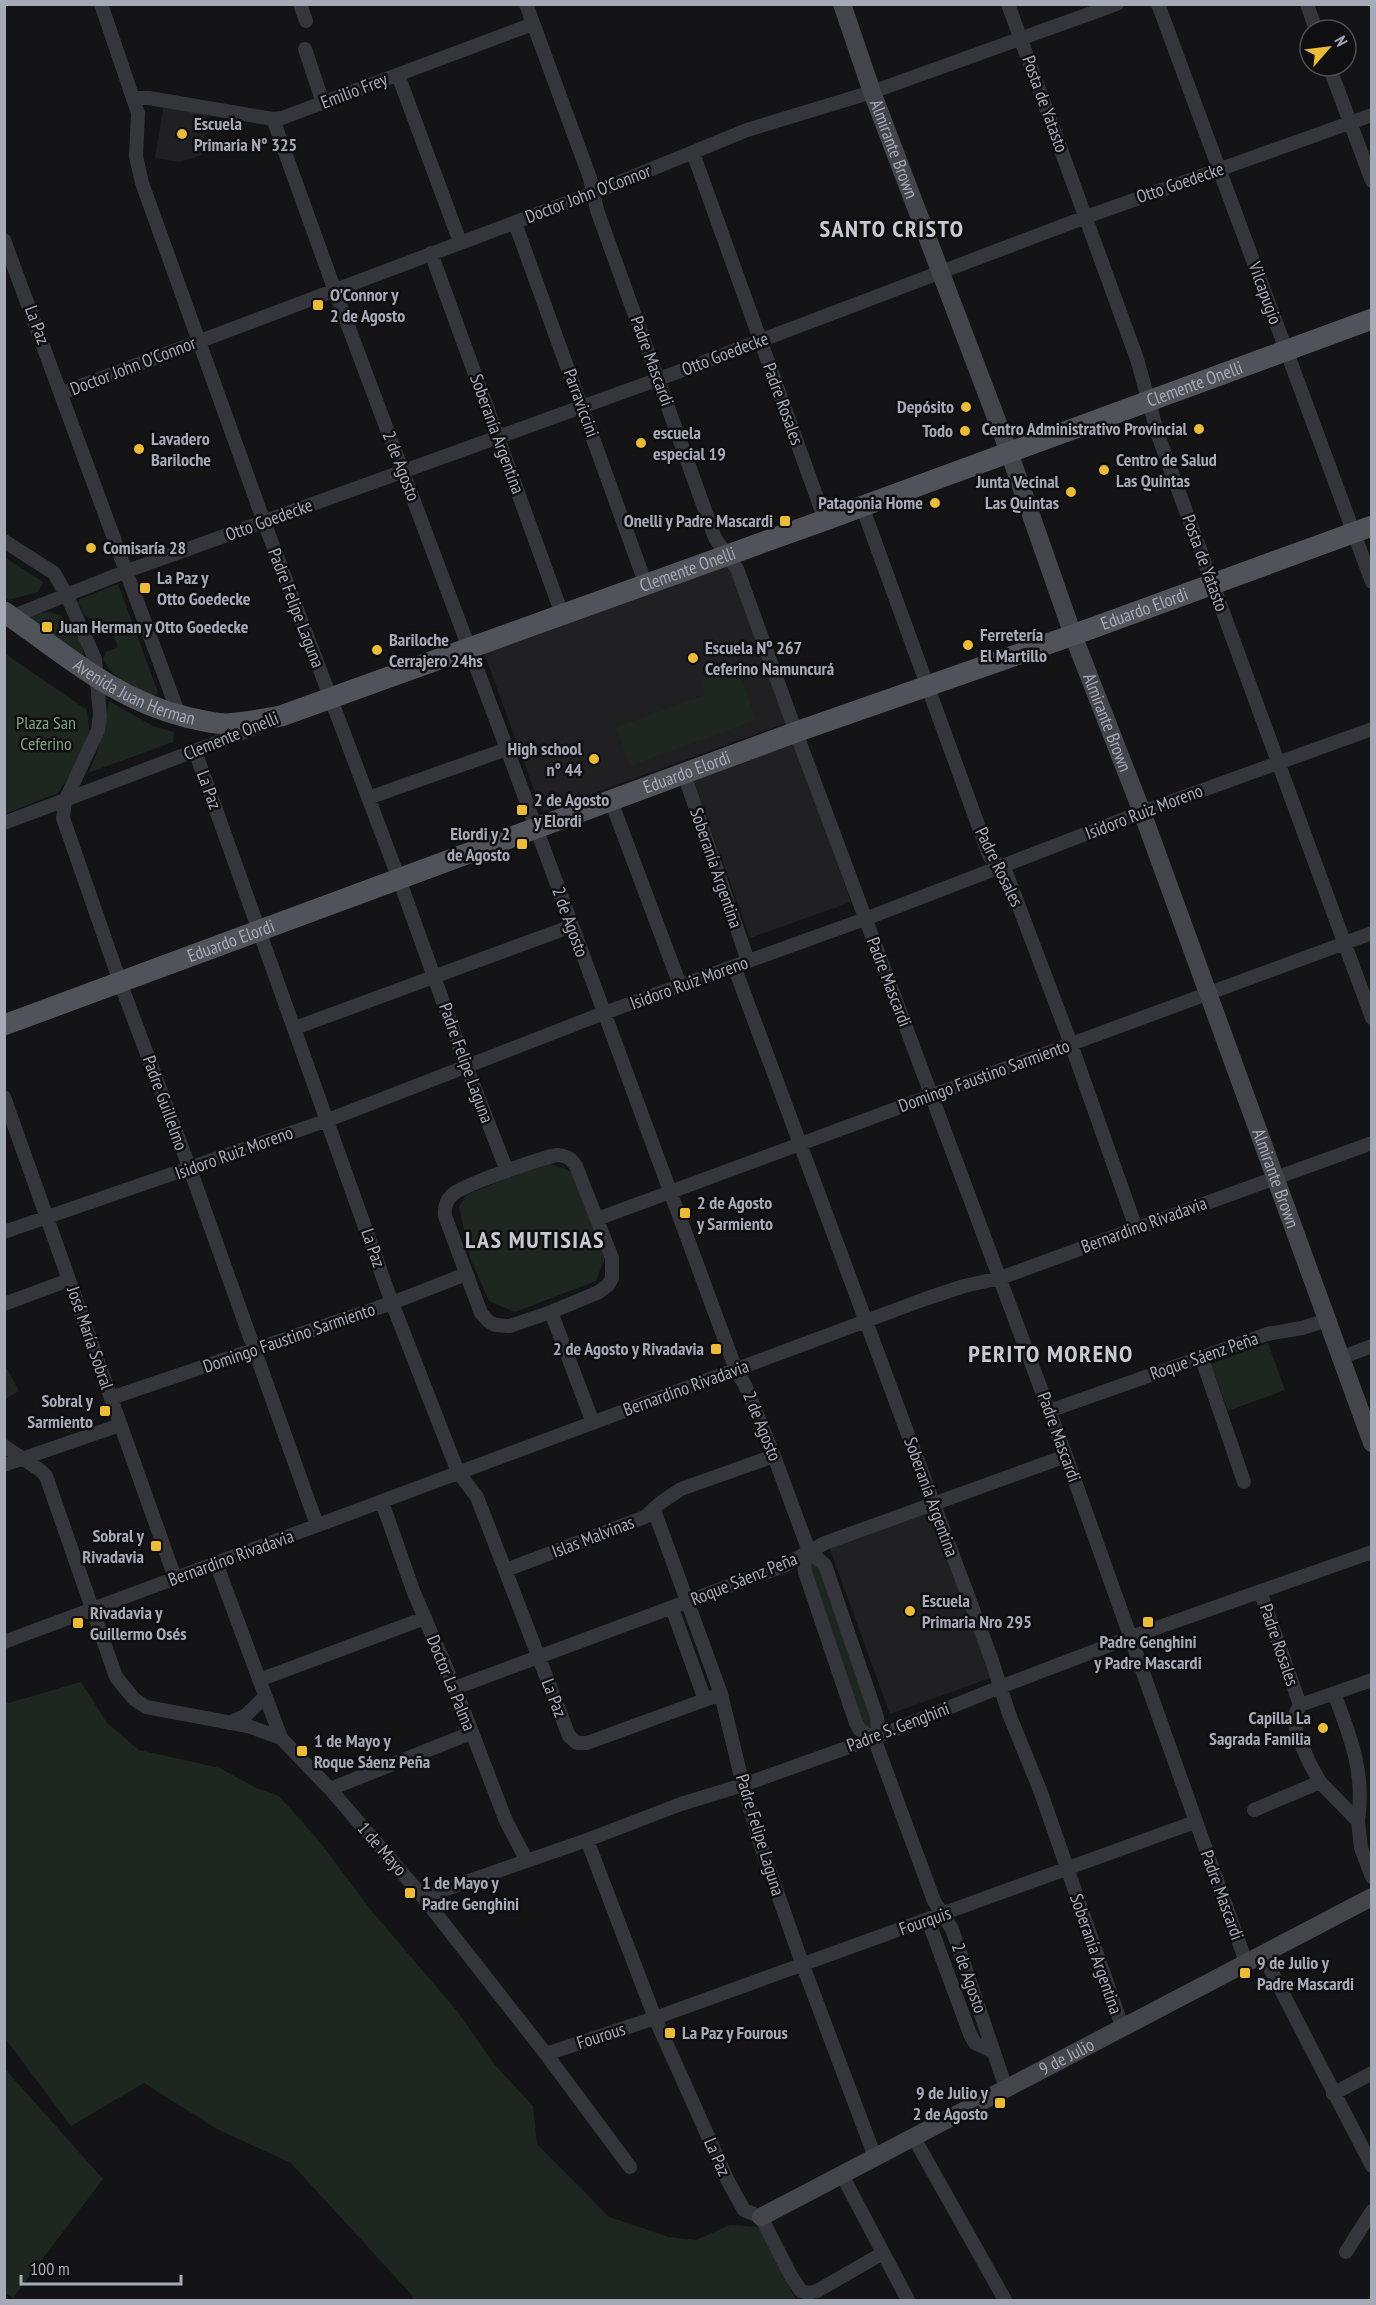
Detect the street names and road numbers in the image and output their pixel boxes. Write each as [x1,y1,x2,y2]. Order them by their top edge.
street label: Posta de Yatasto [1017,52,1074,156]
street label: Emilio Frey [317,67,391,114]
street label: Almirante Brown [865,96,923,202]
street label: Otto Goedecke [1133,157,1227,208]
street label: Doctor John O'Connor [522,159,654,228]
street label: Vilcapugio [1243,257,1287,328]
street label: La Paz [20,302,55,347]
street label: Padre Mascardi [626,313,679,409]
street label: Otto Goedecke [678,326,771,381]
street label: Doctor John O'Connor [67,331,199,400]
street label: Clemente Onelli [1143,356,1246,412]
street label: Padre Rosales [758,360,809,448]
street label: Parraviccini [559,366,604,440]
street label: Soberanía Argentina [465,371,530,497]
street label: 2 de Agosto [378,428,425,504]
street label: Otto Goedecke [222,493,316,546]
street label: Posta de Yatasto [1177,511,1234,615]
street label: Clemente Onelli [636,541,739,597]
street label: Padre Felipe Laguna [263,545,330,671]
street label: Eduardo Elordi [1097,582,1191,635]
street label: Avenida Juan Herman [69,653,197,730]
street label: Almirante Brown [1078,670,1137,775]
street label: Clemente Onelli [180,706,282,765]
street label: Eduardo Elordi [640,745,733,799]
street label: La Paz [192,767,227,812]
street label: Isidoro Ruiz Moreno [1082,779,1206,844]
street label: Soberanía Argentina [685,805,748,931]
street label: Padre Rosales [970,823,1029,910]
street label: 2 de Agosto [547,884,594,960]
street label: Eduardo Elordi [184,914,278,967]
street label: Padre Mascardi [862,934,917,1030]
street label: Isidoro Ruiz Moreno [627,950,751,1015]
street label: Padre Felipe Laguna [434,1000,499,1126]
street label: Domingo Faustino Sarmiento [895,1034,1073,1117]
street label: Padre Guillelmo [138,1052,193,1153]
street label: Isidoro Ruiz Moreno [172,1120,296,1185]
street label: Almirante Brown [1247,1125,1305,1231]
street label: Bernardino Rivadavia [1078,1191,1210,1258]
street label: La Paz [356,1225,391,1270]
street label: José María Sobral [62,1282,119,1393]
street label: Domingo Faustino Sarmiento [200,1297,378,1378]
street label: Roque Sáenz Peña [1147,1326,1261,1385]
street label: Bernardino Rivadavia [620,1354,752,1421]
street label: 2 de Agosto [738,1388,787,1464]
street label: Padre Mascardi [1033,1389,1086,1485]
street label: Soberanía Argentina [899,1434,964,1560]
street label: Islas Malvinas [548,1510,637,1563]
street label: Bernardino Rivadavia [165,1524,297,1591]
street label: Roque Sáenz Peña [687,1547,800,1610]
street label: Padre Rosales [1255,1601,1304,1689]
street label: Doctor La Palma [422,1632,481,1734]
street label: La Paz [537,1675,572,1720]
street label: Padre S. Genghini [843,1696,952,1757]
street label: Padre Felipe Laguna [731,1771,790,1898]
street label: 1 de Mayo [353,1817,412,1881]
street label: Padre Mascardi [1196,1847,1249,1943]
street label: Soberanía Argentina [1065,1891,1128,2017]
street label: Fourquis [896,1901,954,1940]
street label: 2 de Agosto [947,1940,992,2016]
street label: Fourous [574,2017,628,2054]
street label: 9 de Julio [1035,2033,1098,2080]
street label: La Paz [699,2134,736,2180]

